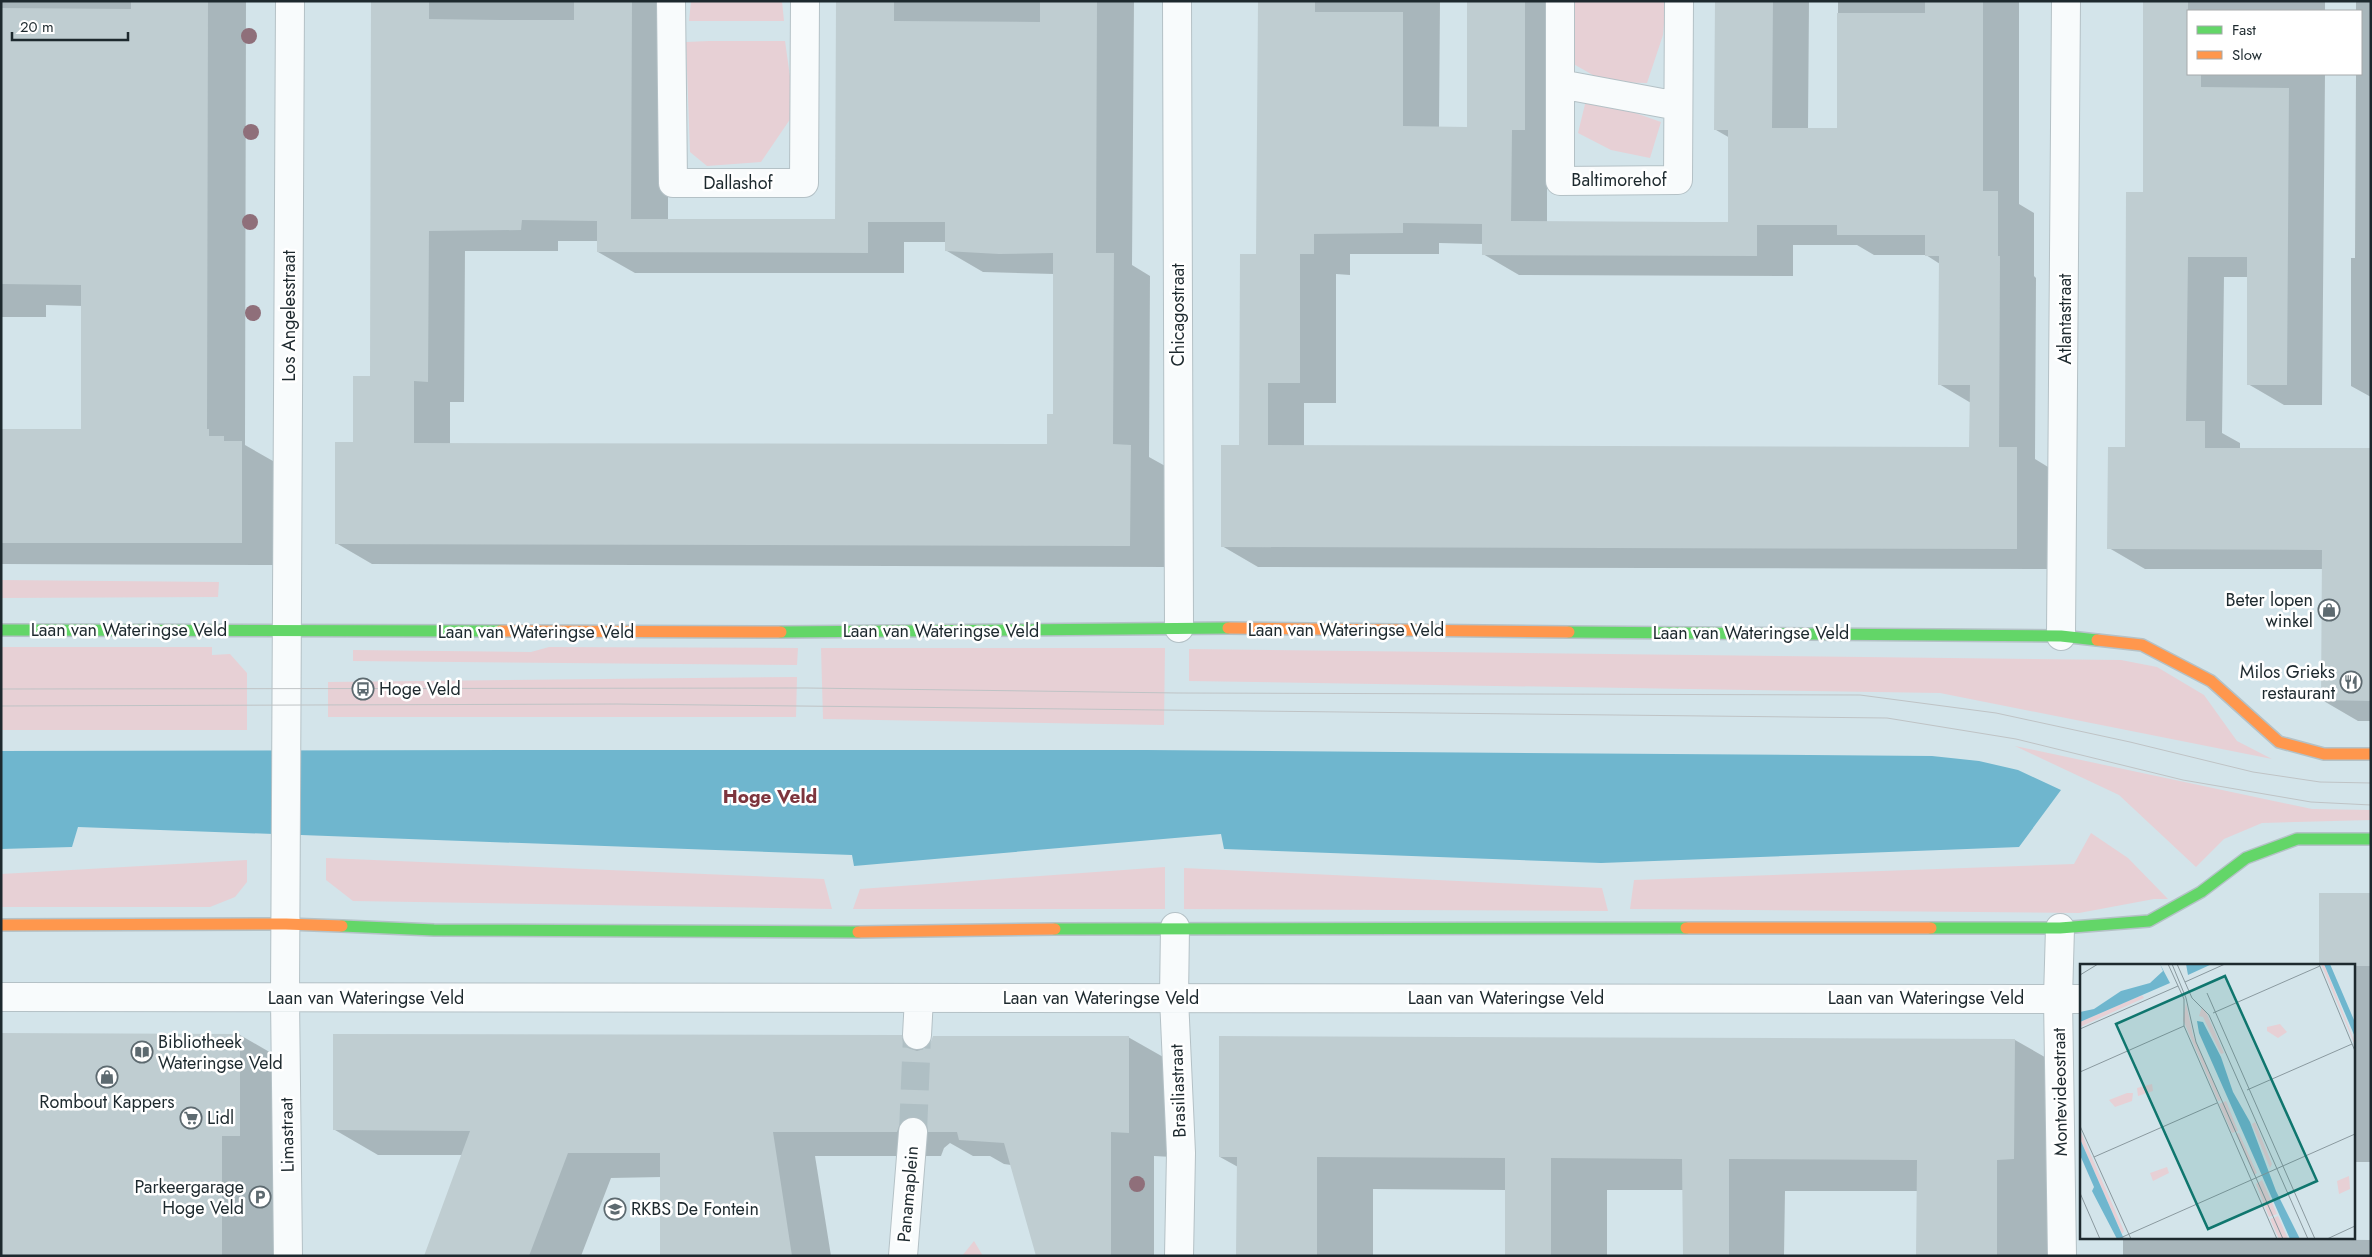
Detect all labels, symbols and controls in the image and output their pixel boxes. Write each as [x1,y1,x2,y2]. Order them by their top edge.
scale bar [12,10,129,42]
legend [2187,10,2362,75]
text: 20 m [20,16,54,38]
text: Fast [2232,19,2256,41]
text: Slow [2232,44,2263,66]
street label: Baltimorehof [1571,167,1668,193]
street label: Dallashof [703,170,774,196]
street label: Los Angelesstraat [276,250,302,382]
street label: Chicagostraat [1165,263,1191,367]
street label: Atlantastraat [2052,273,2078,364]
place label: Beter lopen winkel [2226,587,2313,634]
shop icon: Beter lopen winkel [2317,598,2341,622]
street label: Laan van Wateringse Veld [31,617,227,643]
street label: Laan van Wateringse Veld [1248,617,1444,643]
street label: Laan van Wateringse Veld [843,618,1039,644]
street label: Laan van Wateringse Veld [438,619,634,645]
street label: Laan van Wateringse Veld [1653,620,1849,646]
place label: Milos Grieks restaurant [2240,659,2336,706]
restaurant icon: Milos Grieks restaurant [2339,670,2363,694]
place label: Hoge Veld [379,676,461,702]
bus stop icon: Hoge Veld [351,677,375,701]
district label: Hoge Veld [723,783,817,810]
inset map [2080,964,2354,1240]
street label: Laan van Wateringse Veld [268,985,464,1011]
street label: Laan van Wateringse Veld [1003,985,1199,1011]
street label: Laan van Wateringse Veld [1408,985,1604,1011]
street label: Laan van Wateringse Veld [1828,985,2024,1011]
street label: Montevideostraat [2046,1027,2074,1156]
place label: Bibliotheek Wateringse Veld [158,1029,283,1076]
library icon: Bibliotheek Wateringse Veld [130,1040,154,1064]
street label: Brasiliastraat [1163,1043,1193,1138]
shop icon: Rombout Kappers [95,1065,119,1089]
place label: Rombout Kappers [39,1089,175,1115]
street label: Limastraat [273,1097,301,1173]
place label: Lidl [207,1105,234,1131]
supermarket icon: Lidl [179,1106,203,1130]
street label: Panamaplein [891,1145,925,1243]
place label: Parkeergarage Hoge Veld [134,1174,244,1221]
parking icon: Parkeergarage Hoge Veld [248,1185,272,1209]
place label: RKBS De Fontein [631,1196,759,1222]
school or university icon: RKBS De Fontein [603,1197,627,1221]

